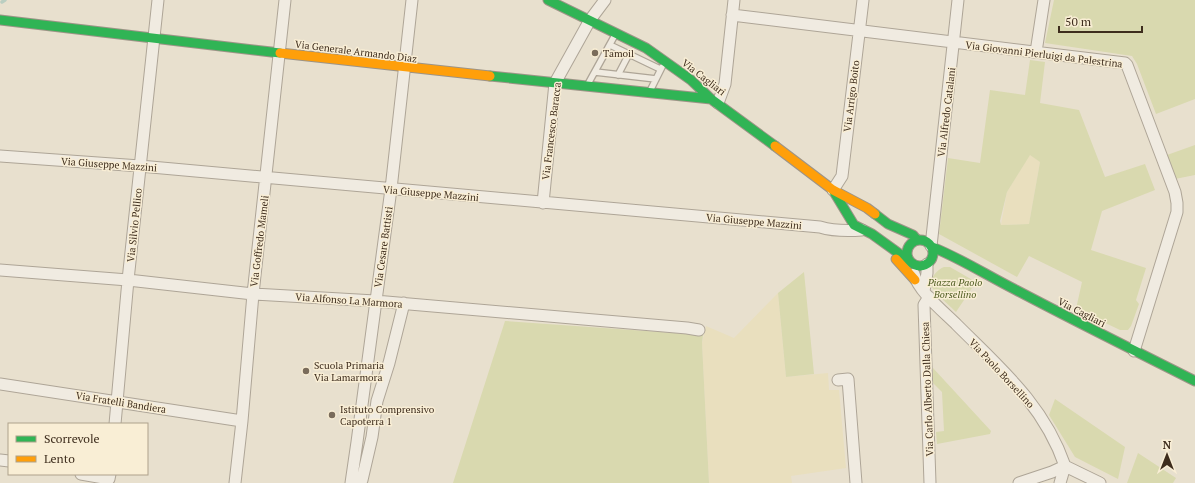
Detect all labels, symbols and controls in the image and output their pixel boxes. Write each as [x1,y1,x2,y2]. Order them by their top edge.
scale bar [1059,8,1142,34]
text: 50 m [1065,14,1092,29]
street label: Via Generale Armando Diaz [294,38,418,65]
street label: Via Giovanni Pierluigi da Palestrina [965,38,1123,71]
place label: Tamoil [603,47,634,60]
marker: Tamoil [590,48,600,58]
street label: Via Cagliari [679,56,728,99]
street label: Via Arrigo Boito [841,59,862,132]
street label: Via Alfredo Catalani [935,67,958,158]
street label: Via Francesco Baracca [539,82,564,181]
street label: Via Giuseppe Mazzini [60,155,157,174]
street label: Via Giuseppe Mazzini [382,183,479,204]
street label: Via Silvio Pellico [124,187,145,263]
street label: Via Goffredo Mameli [247,194,272,288]
street label: Via Cesare Battisti [371,206,396,289]
street label: Via Giuseppe Mazzini [705,211,802,232]
park label: Piazza Paolo Borsellino [927,276,982,301]
street label: Via Alfonso La Marmora [295,290,403,311]
street label: Via Cagliari [1056,295,1108,330]
street label: Via Carlo Alberto Dalla Chiesa [919,321,936,456]
street label: Via Paolo Borsellino [966,336,1037,411]
place label: Scuola Primaria Via Lamarmora [314,359,384,384]
marker: Scuola Primaria Via Lamarmora [301,366,311,376]
street label: Via Fratelli Bandiera [75,389,167,416]
place label: Istituto Comprensivo Capoterra 1 [340,403,435,428]
marker: Istituto Comprensivo Capoterra 1 [327,410,337,420]
legend [8,423,148,475]
text: Scorrevole [44,431,100,446]
north arrow [1147,435,1187,475]
text: N [1163,438,1172,452]
text: Lento [44,451,75,466]

